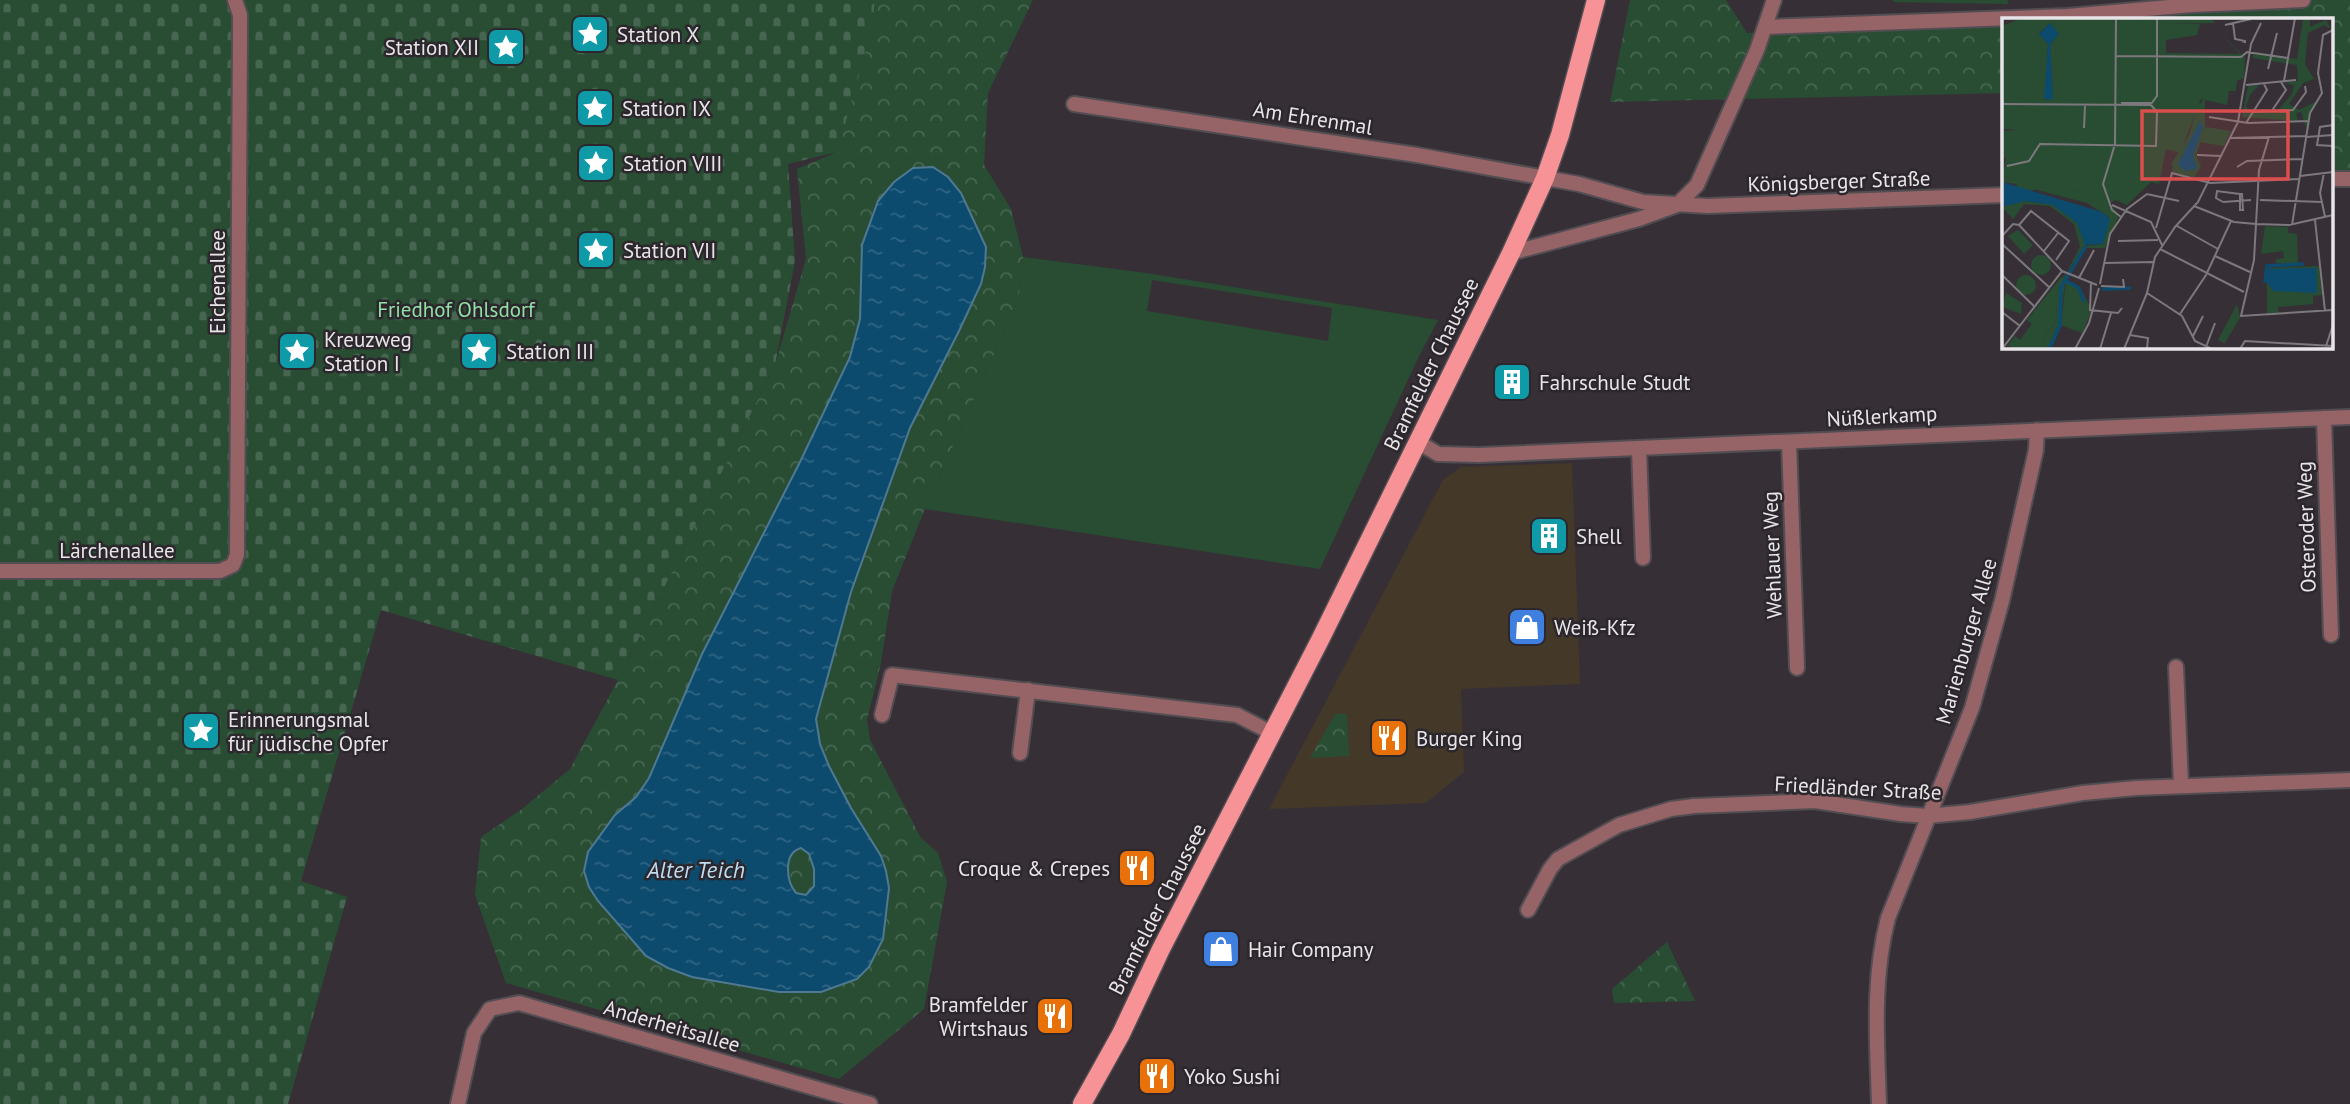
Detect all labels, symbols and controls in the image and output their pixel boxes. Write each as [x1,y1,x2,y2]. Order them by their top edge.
place icon: Station X [569,13,611,55]
inset map [2002,18,2332,348]
place label: Station X [617,21,699,48]
place icon: Station XII [485,26,527,68]
place label: Station XII [385,34,479,61]
place icon: Station IX [574,87,616,129]
place label: Station IX [622,95,711,122]
street label: Am Ehrenmal [1251,95,1375,141]
place icon: Station VIII [575,142,617,184]
place label: Station VIII [623,150,722,177]
street label: Königsberger Straße [1747,164,1931,198]
place icon: Station VII [575,229,617,271]
street label: Eichenallee [204,230,231,334]
place label: Station VII [623,237,716,264]
street label: Bramfelder Chaussee [1377,273,1485,455]
park label: Friedhof Ohlsdorf [377,296,536,323]
place label: Kreuzweg Station I [324,326,412,377]
place icon: Kreuzweg Station I [276,330,318,372]
place icon: Station III [458,330,500,372]
place label: Station III [506,338,594,365]
building icon: Fahrschule Studt [1491,361,1533,403]
place label: Fahrschule Studt [1539,369,1690,396]
street label: Nüßlerkamp [1826,400,1938,432]
street label: Osteroder Weg [2290,461,2322,593]
street label: Wehlauer Weg [1756,491,1788,619]
building icon: Shell [1528,515,1570,557]
place label: Shell [1576,523,1622,550]
street label: Lärchenallee [59,537,175,564]
street label: Marienburger Allee [1929,555,2003,727]
shop icon: Weiß-Kfz [1506,606,1548,648]
place label: Weiß-Kfz [1554,614,1636,641]
place label: Erinnerungsmal für jüdische Opfer [228,706,388,757]
place icon: Erinnerungsmal für jüdische Opfer [180,710,222,752]
restaurant icon: Burger King [1368,717,1410,759]
place label: Burger King [1416,725,1523,752]
street label: Friedländer Straße [1774,770,1942,806]
street label: Bramfelder Chaussee [1102,819,1212,999]
restaurant icon: Croque & Crepes [1116,847,1158,889]
water label: Alter Teich [646,855,745,884]
place label: Croque & Crepes [958,855,1110,882]
shop icon: Hair Company [1200,928,1242,970]
place label: Hair Company [1248,936,1374,963]
place label: Bramfelder Wirtshaus [929,991,1028,1042]
street label: Anderheitsallee [601,994,743,1058]
restaurant icon: Bramfelder Wirtshaus [1034,995,1076,1037]
restaurant icon: Yoko Sushi [1136,1055,1178,1097]
place label: Yoko Sushi [1184,1063,1280,1090]

